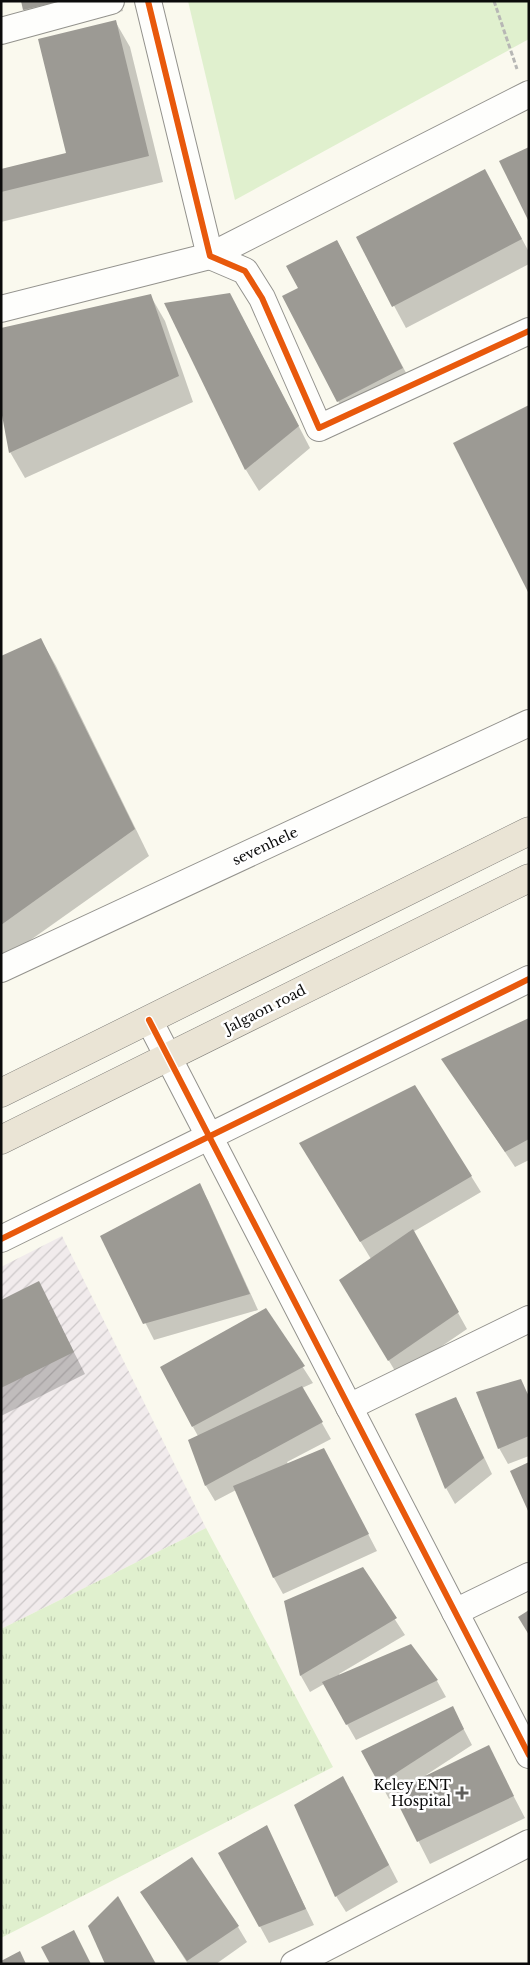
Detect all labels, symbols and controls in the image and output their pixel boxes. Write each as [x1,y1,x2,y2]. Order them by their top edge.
street label: sevenhele [229,823,301,869]
street label: Jalgaon road [219,980,309,1038]
place label: Keley ENT Hospital [373,1776,451,1810]
marker: Keley ENT Hospital [455,1786,469,1800]

